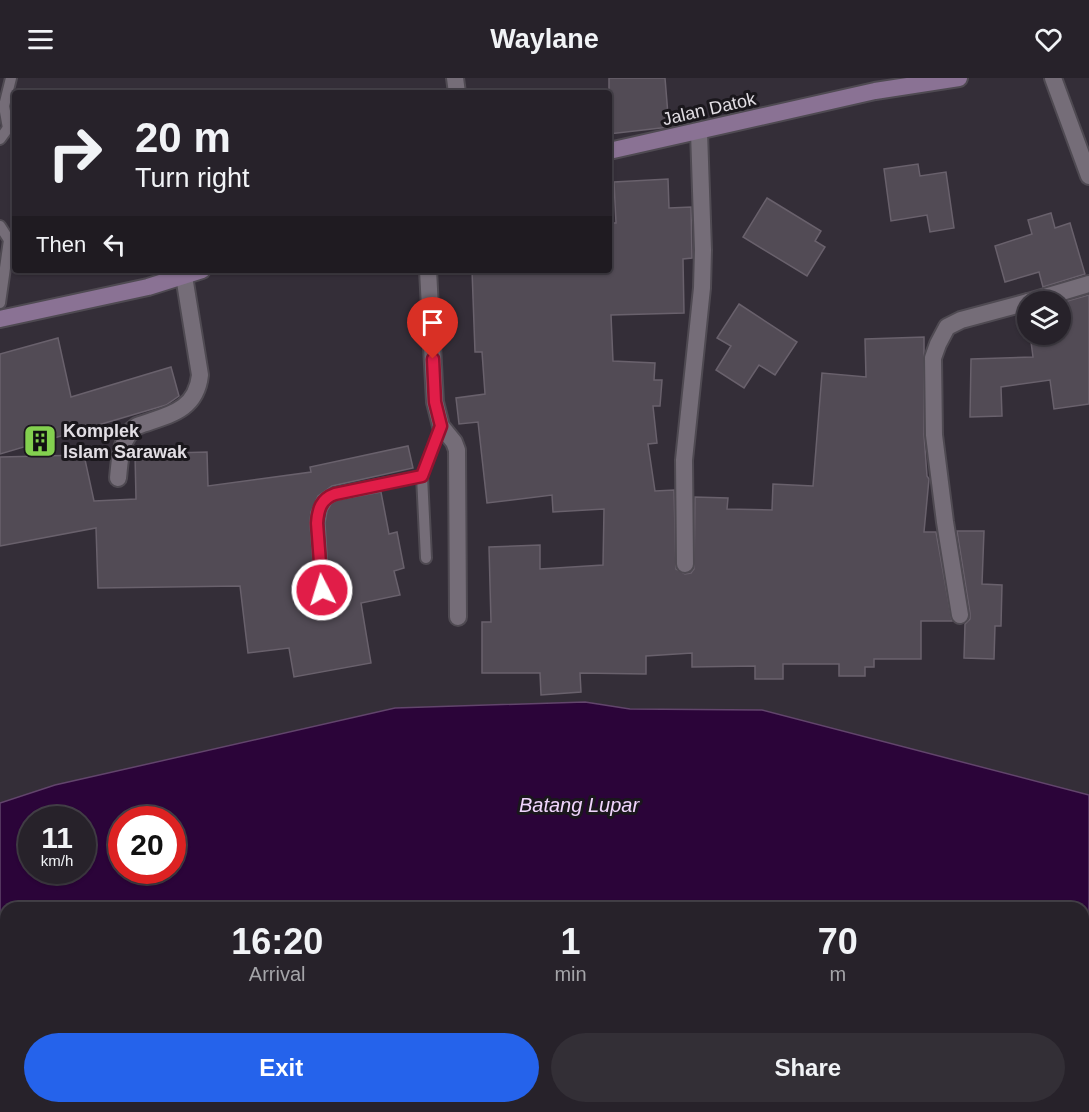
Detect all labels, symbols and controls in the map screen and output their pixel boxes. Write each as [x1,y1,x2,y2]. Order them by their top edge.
icon: menu [24,23,57,56]
icon: heart [1032,23,1065,56]
text: Waylane [490,24,599,54]
street label: Jalan Datok [660,88,759,129]
icon: right [36,114,114,192]
text: 20 m [135,114,231,161]
text: Turn right [135,163,250,193]
icon: left [98,228,131,261]
text: Then [36,232,86,257]
map controls [1017,291,1071,345]
button: layers [1017,291,1071,345]
pin [407,297,458,359]
icon: arrive [416,306,449,339]
place label: Komplek Islam Sarawak [63,421,188,462]
building icon: Komplek Islam Sarawak [22,423,58,459]
position arrow [290,558,354,622]
water label: Batang Lupar [519,794,640,816]
speed limit sign: 20 [108,806,186,884]
text: 11 [41,821,73,854]
text: km/h [41,852,73,869]
text: 16:20 [231,921,323,962]
text: 1 [560,921,581,962]
text: 70 [818,921,858,962]
text: Arrival [249,963,306,985]
text: min [554,963,587,985]
text: m [829,963,846,985]
button: Exit [24,1033,539,1102]
button: Share [551,1033,1065,1102]

